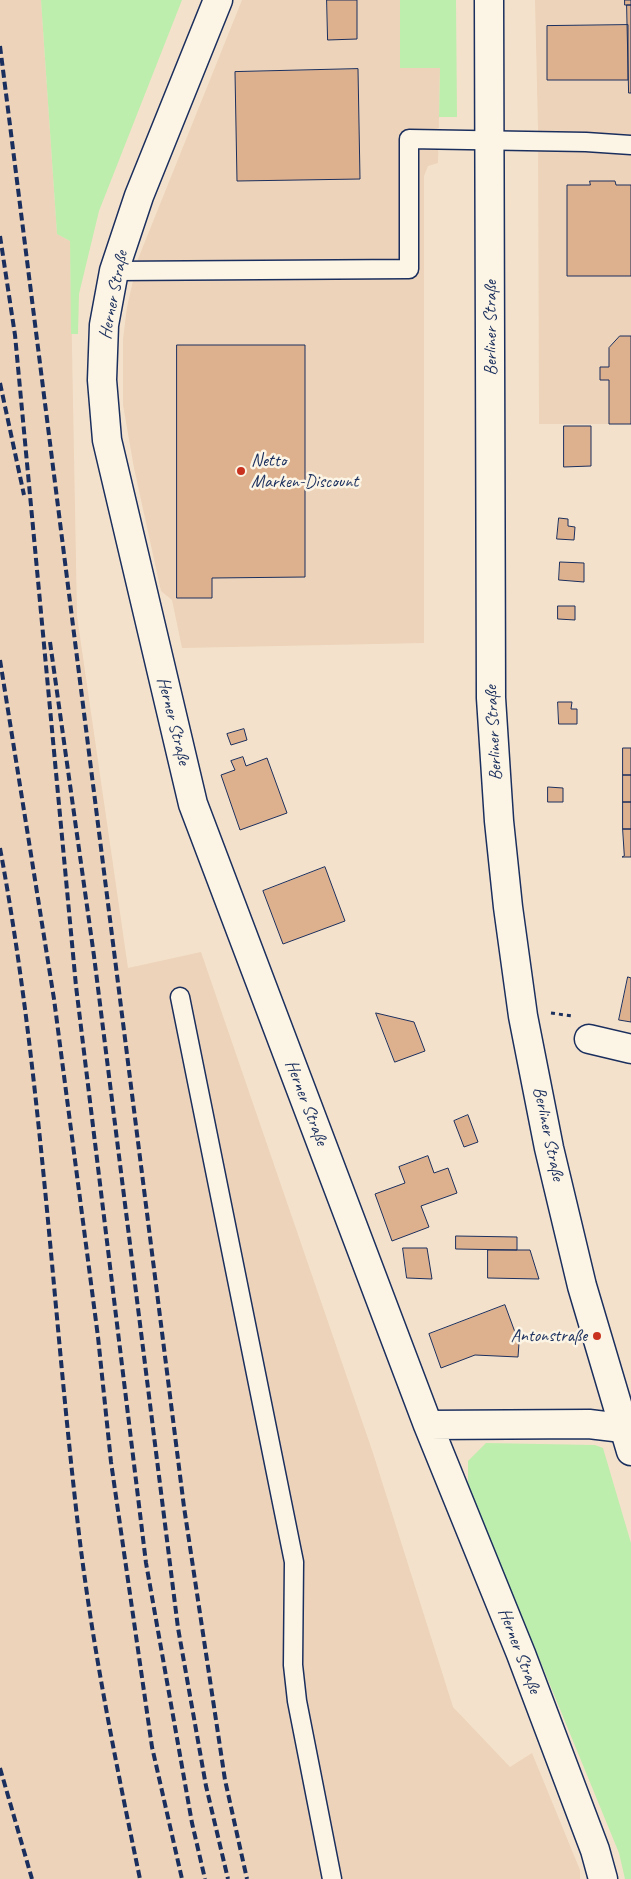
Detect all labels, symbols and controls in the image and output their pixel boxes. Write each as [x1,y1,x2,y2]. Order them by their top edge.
street label: Herner Straße [95,249,133,341]
street label: Berliner Straße [480,280,502,376]
place label: Netto Marken-Discount [251,450,358,492]
marker: Netto Marken-Discount [235,465,247,477]
street label: Herner Straße [152,675,194,767]
street label: Berliner Straße [481,685,507,781]
street label: Herner Straße [280,1057,332,1149]
street label: Berliner Straße [528,1085,568,1183]
place label: Antonstraße [511,1325,587,1347]
marker: Antonstraße [591,1330,603,1342]
street label: Herner Straße [493,1605,545,1697]

